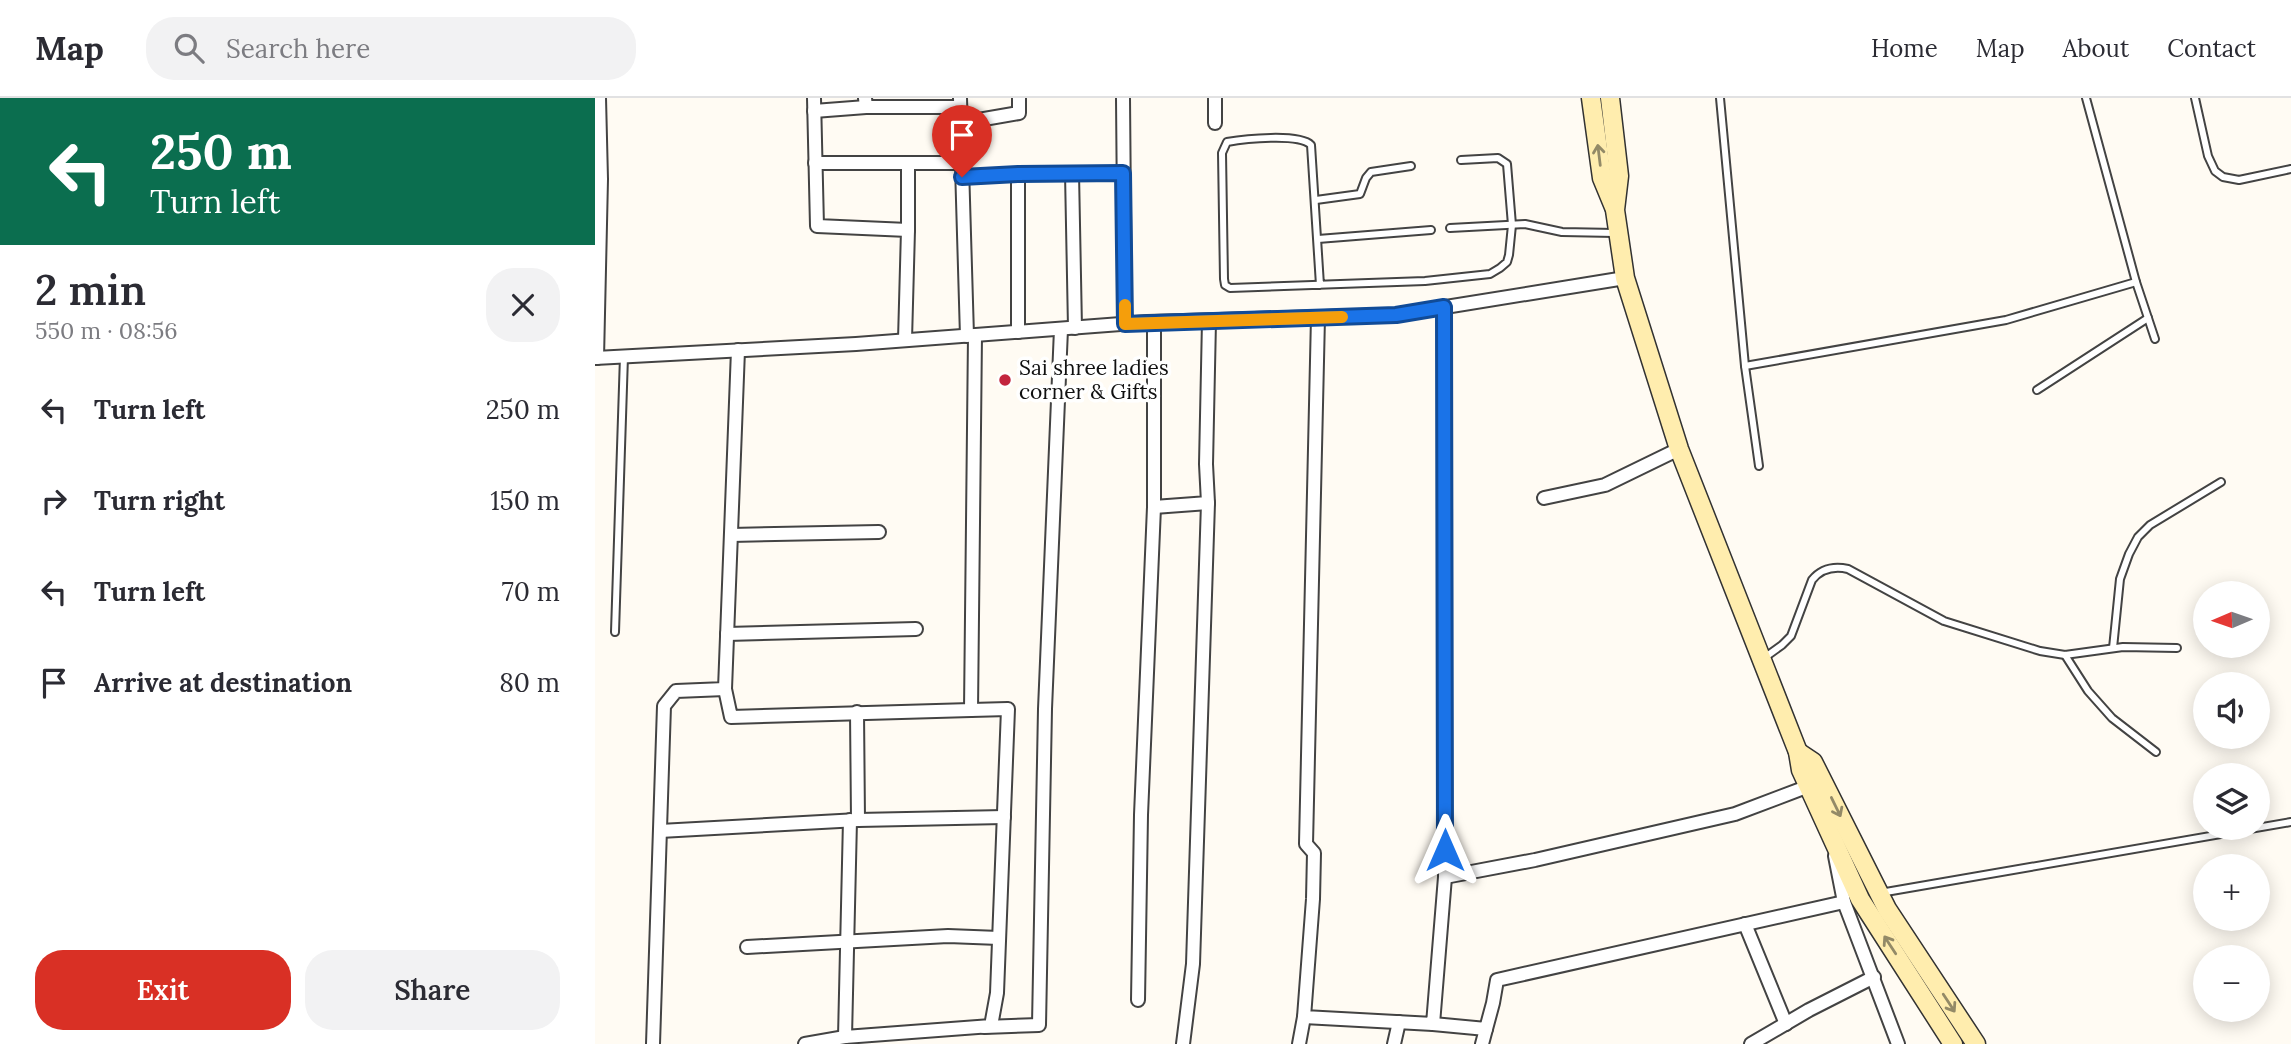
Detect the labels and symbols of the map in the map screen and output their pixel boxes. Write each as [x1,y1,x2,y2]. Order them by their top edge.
pin [932,105,992,177]
one-way arrow [1592,145,1605,167]
place label: Sai shree ladies corner & Gifts [1019,354,1169,405]
marker: Sai shree ladies corner & Gifts [997,372,1013,388]
north arrow [2193,581,2270,658]
one-way arrow [1829,796,1843,817]
position arrow [1408,813,1482,887]
one-way arrow [1883,936,1898,955]
one-way arrow [1942,993,1956,1013]

